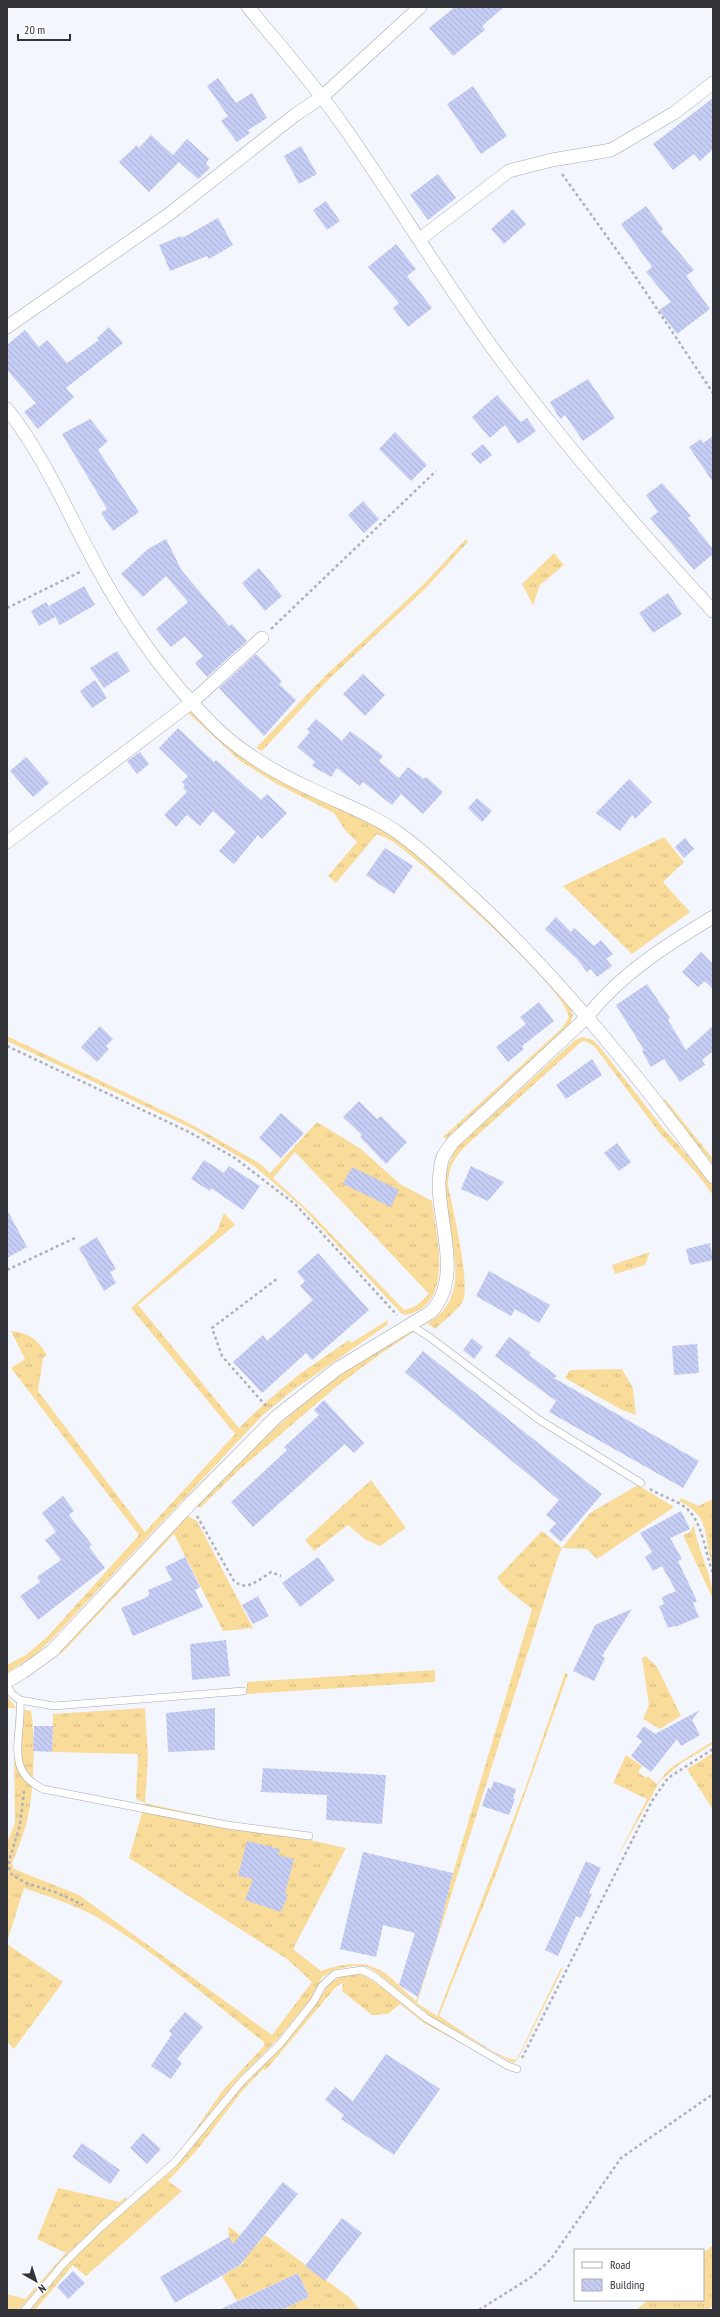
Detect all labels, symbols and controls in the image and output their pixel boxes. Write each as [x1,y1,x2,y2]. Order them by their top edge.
scale bar [18,16,70,42]
text: 20 m [24,22,45,37]
legend [574,2249,704,2301]
text: Road [610,2257,630,2272]
north arrow [16,2261,56,2301]
text: Building [610,2277,645,2292]
text: N [36,2281,49,2296]

